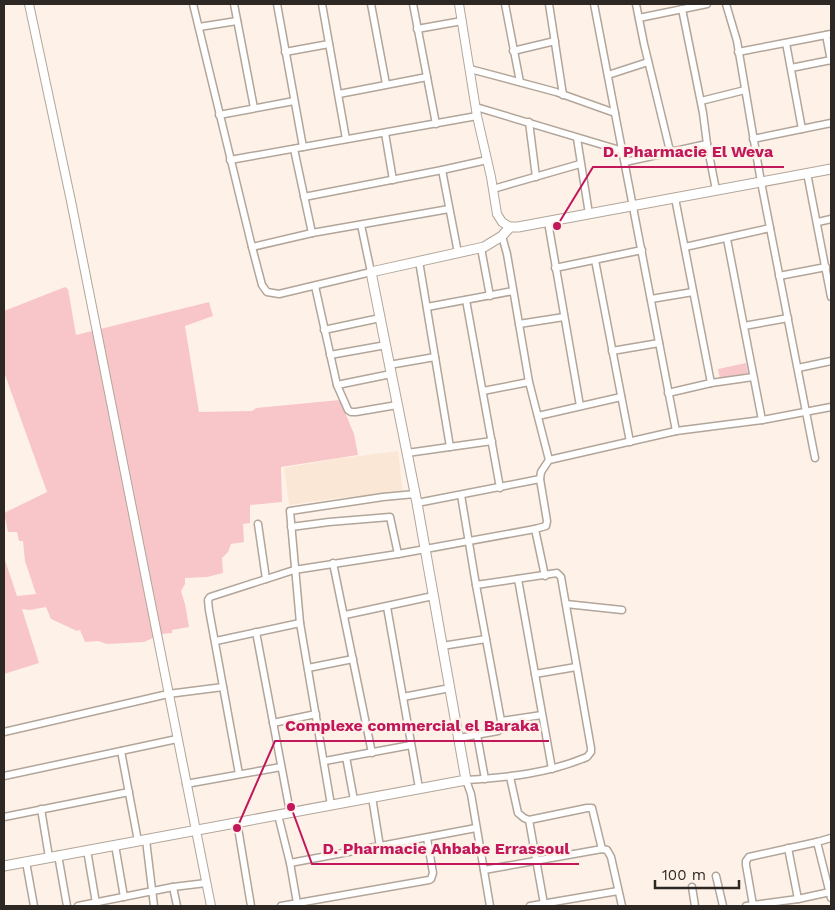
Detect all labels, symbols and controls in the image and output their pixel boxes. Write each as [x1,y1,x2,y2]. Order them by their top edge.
callout: D. Pharmacie El Weva [593,136,784,167]
text: D. Pharmacie El Weva [603,142,774,161]
callout: Complexe commercial el Baraka [275,710,549,741]
text: Complexe commercial el Baraka [285,716,540,735]
callout: D. Pharmacie Ahbabe Errassoul [312,833,579,864]
text: D. Pharmacie Ahbabe Errassoul [322,839,570,858]
scale bar [655,858,739,890]
text: 100 m [662,866,706,884]

